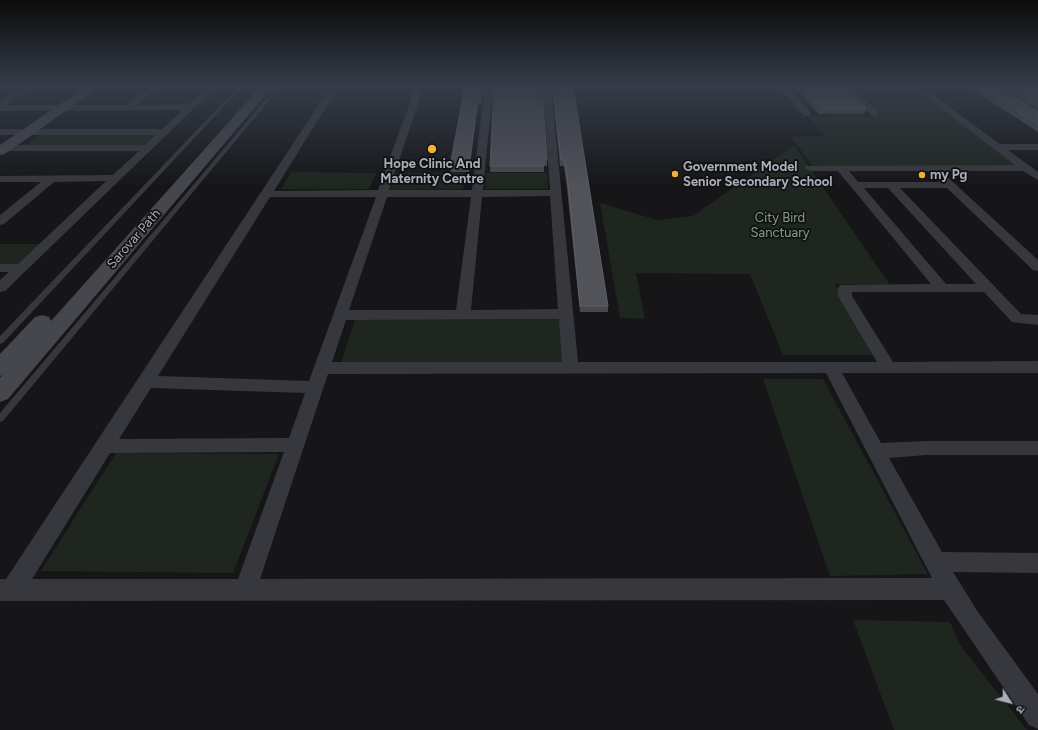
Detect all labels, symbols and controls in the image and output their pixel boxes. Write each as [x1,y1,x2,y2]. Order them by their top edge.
marker: Hope Clinic And Maternity Centre [426,143,438,155]
place label: Hope Clinic And Maternity Centre [380,156,484,187]
place label: Government Model Senior Secondary School [683,159,832,190]
place label: my Pg [930,167,967,183]
marker: Government Model Senior Secondary School [670,169,680,179]
marker: my Pg [917,170,927,180]
street label: Sarovar Path [104,206,164,272]
park label: City Bird Sanctuary [751,210,809,241]
north arrow [990,682,1030,722]
text: उ [1013,703,1027,716]

